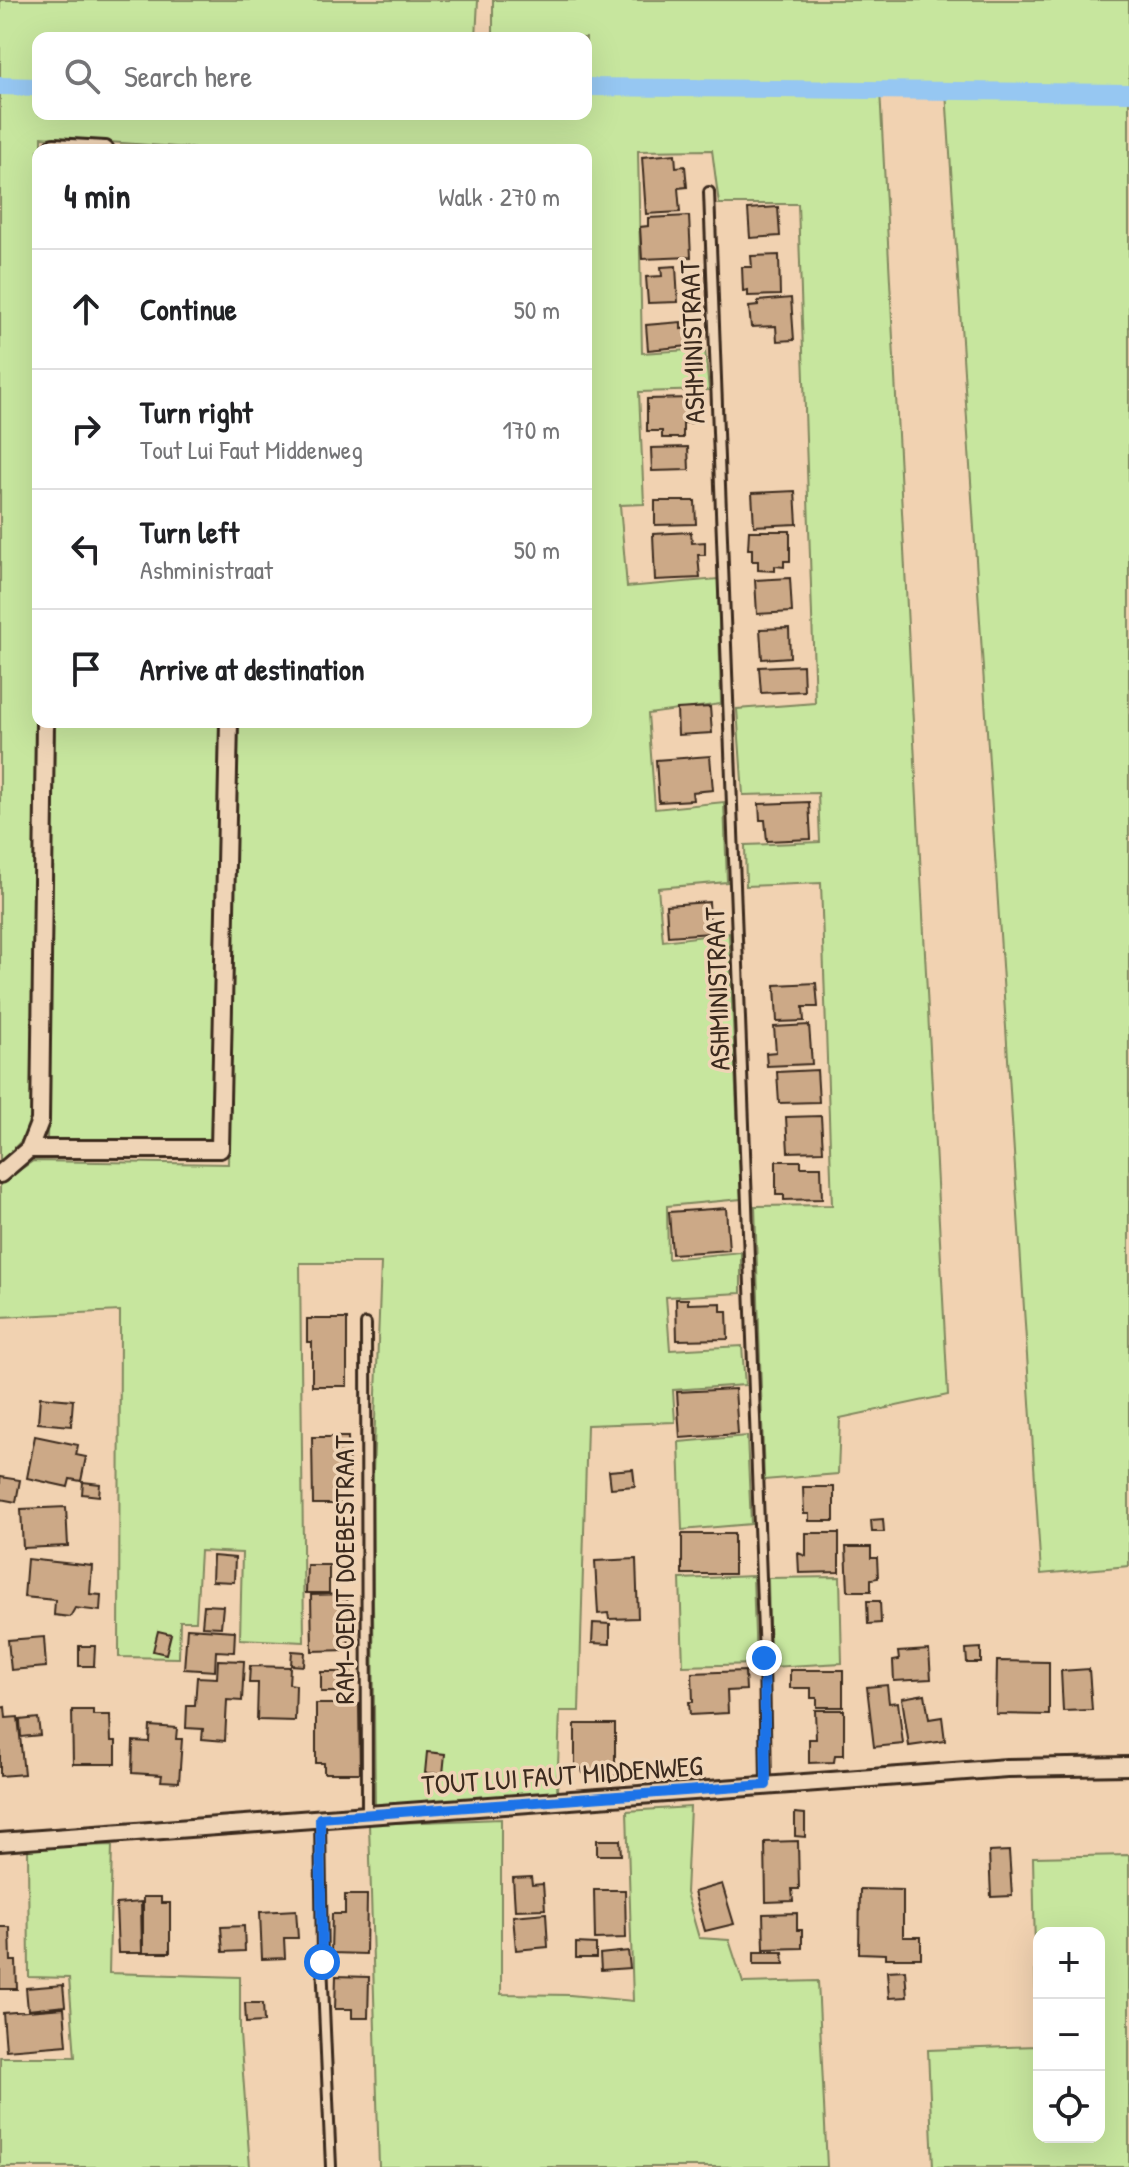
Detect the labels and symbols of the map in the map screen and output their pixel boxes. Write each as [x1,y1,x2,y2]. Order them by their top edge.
street label: ASHMINISTRAAT [670,259,714,424]
street label: ASHMINISTRAAT [695,906,739,1071]
street label: RAM-OEDIT DOEBESTRAAT [325,1435,363,1704]
route end [746,1640,782,1676]
street label: TOUT LUI FAUT MIDDENWEG [420,1746,704,1804]
route start [304,1944,340,1980]

